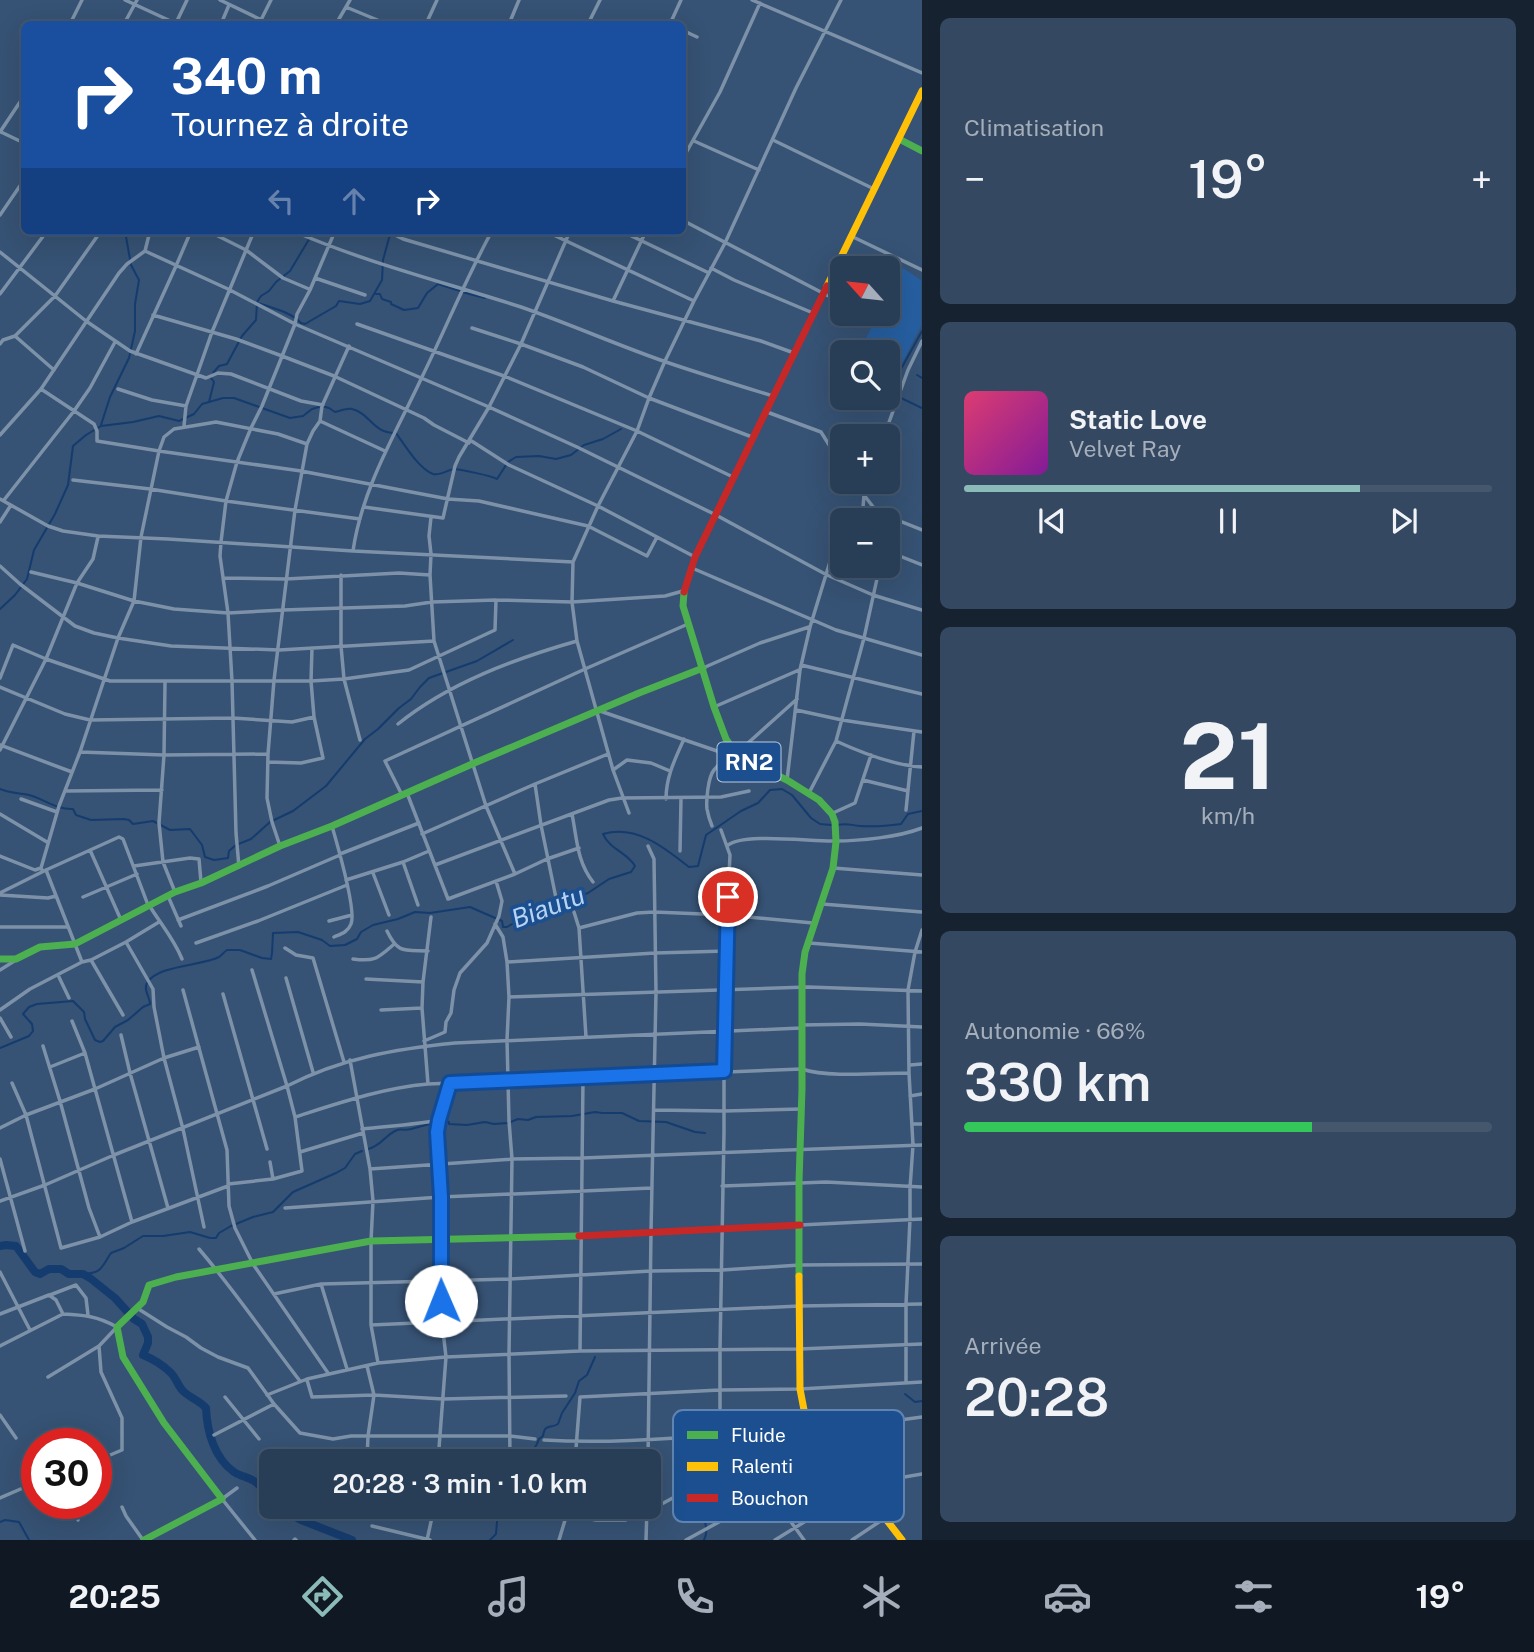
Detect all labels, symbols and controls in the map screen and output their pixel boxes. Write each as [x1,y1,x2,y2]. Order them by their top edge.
text: 340 m [171,47,322,105]
icon: right [56,49,147,140]
text: Tournez à droite [171,106,409,143]
text: Climatisation [964,114,1104,141]
text: 19° [1188,149,1268,210]
text: − [964,157,985,202]
text: + [1471,157,1492,202]
icon: left [262,182,300,220]
icon: ahead [335,182,373,220]
icon: right [408,182,446,220]
north arrow [830,256,900,326]
map controls [830,256,900,578]
button: search [830,340,900,410]
text: Static Love [1069,404,1207,435]
button: + [830,424,900,494]
text: Velvet Ray [1069,435,1181,462]
icon: previous [1033,502,1071,540]
icon: pause [1209,502,1247,540]
icon: next [1385,502,1423,540]
button: − [830,508,900,578]
text: 21 [1180,703,1276,809]
road number: RN2 [718,742,780,782]
text: km/h [1201,802,1255,829]
pin [698,867,758,927]
icon: arrive [709,878,747,916]
water label: Biautu [507,879,589,934]
text: Autonomie · 66% [964,1017,1145,1044]
text: 330 km [964,1052,1151,1113]
position arrow [404,1264,478,1338]
text: Arrivée [964,1332,1041,1359]
text: 20:28 [964,1367,1109,1428]
legend [673,1410,904,1522]
text: Fluide [731,1424,786,1446]
speed limit sign: 30 [21,1428,112,1519]
text: Ralenti [731,1455,793,1477]
text: 20:28 · 3 min · 1.0 km [333,1468,587,1499]
text: Bouchon [731,1487,808,1509]
icon: directions [298,1572,347,1621]
icon: music [484,1572,533,1621]
icon: phone [670,1572,719,1621]
icon: climate [857,1572,906,1621]
icon: car [1043,1572,1092,1621]
icon: filters [1229,1572,1278,1621]
text: 20:25 [69,1578,161,1615]
text: 19° [1415,1578,1465,1615]

